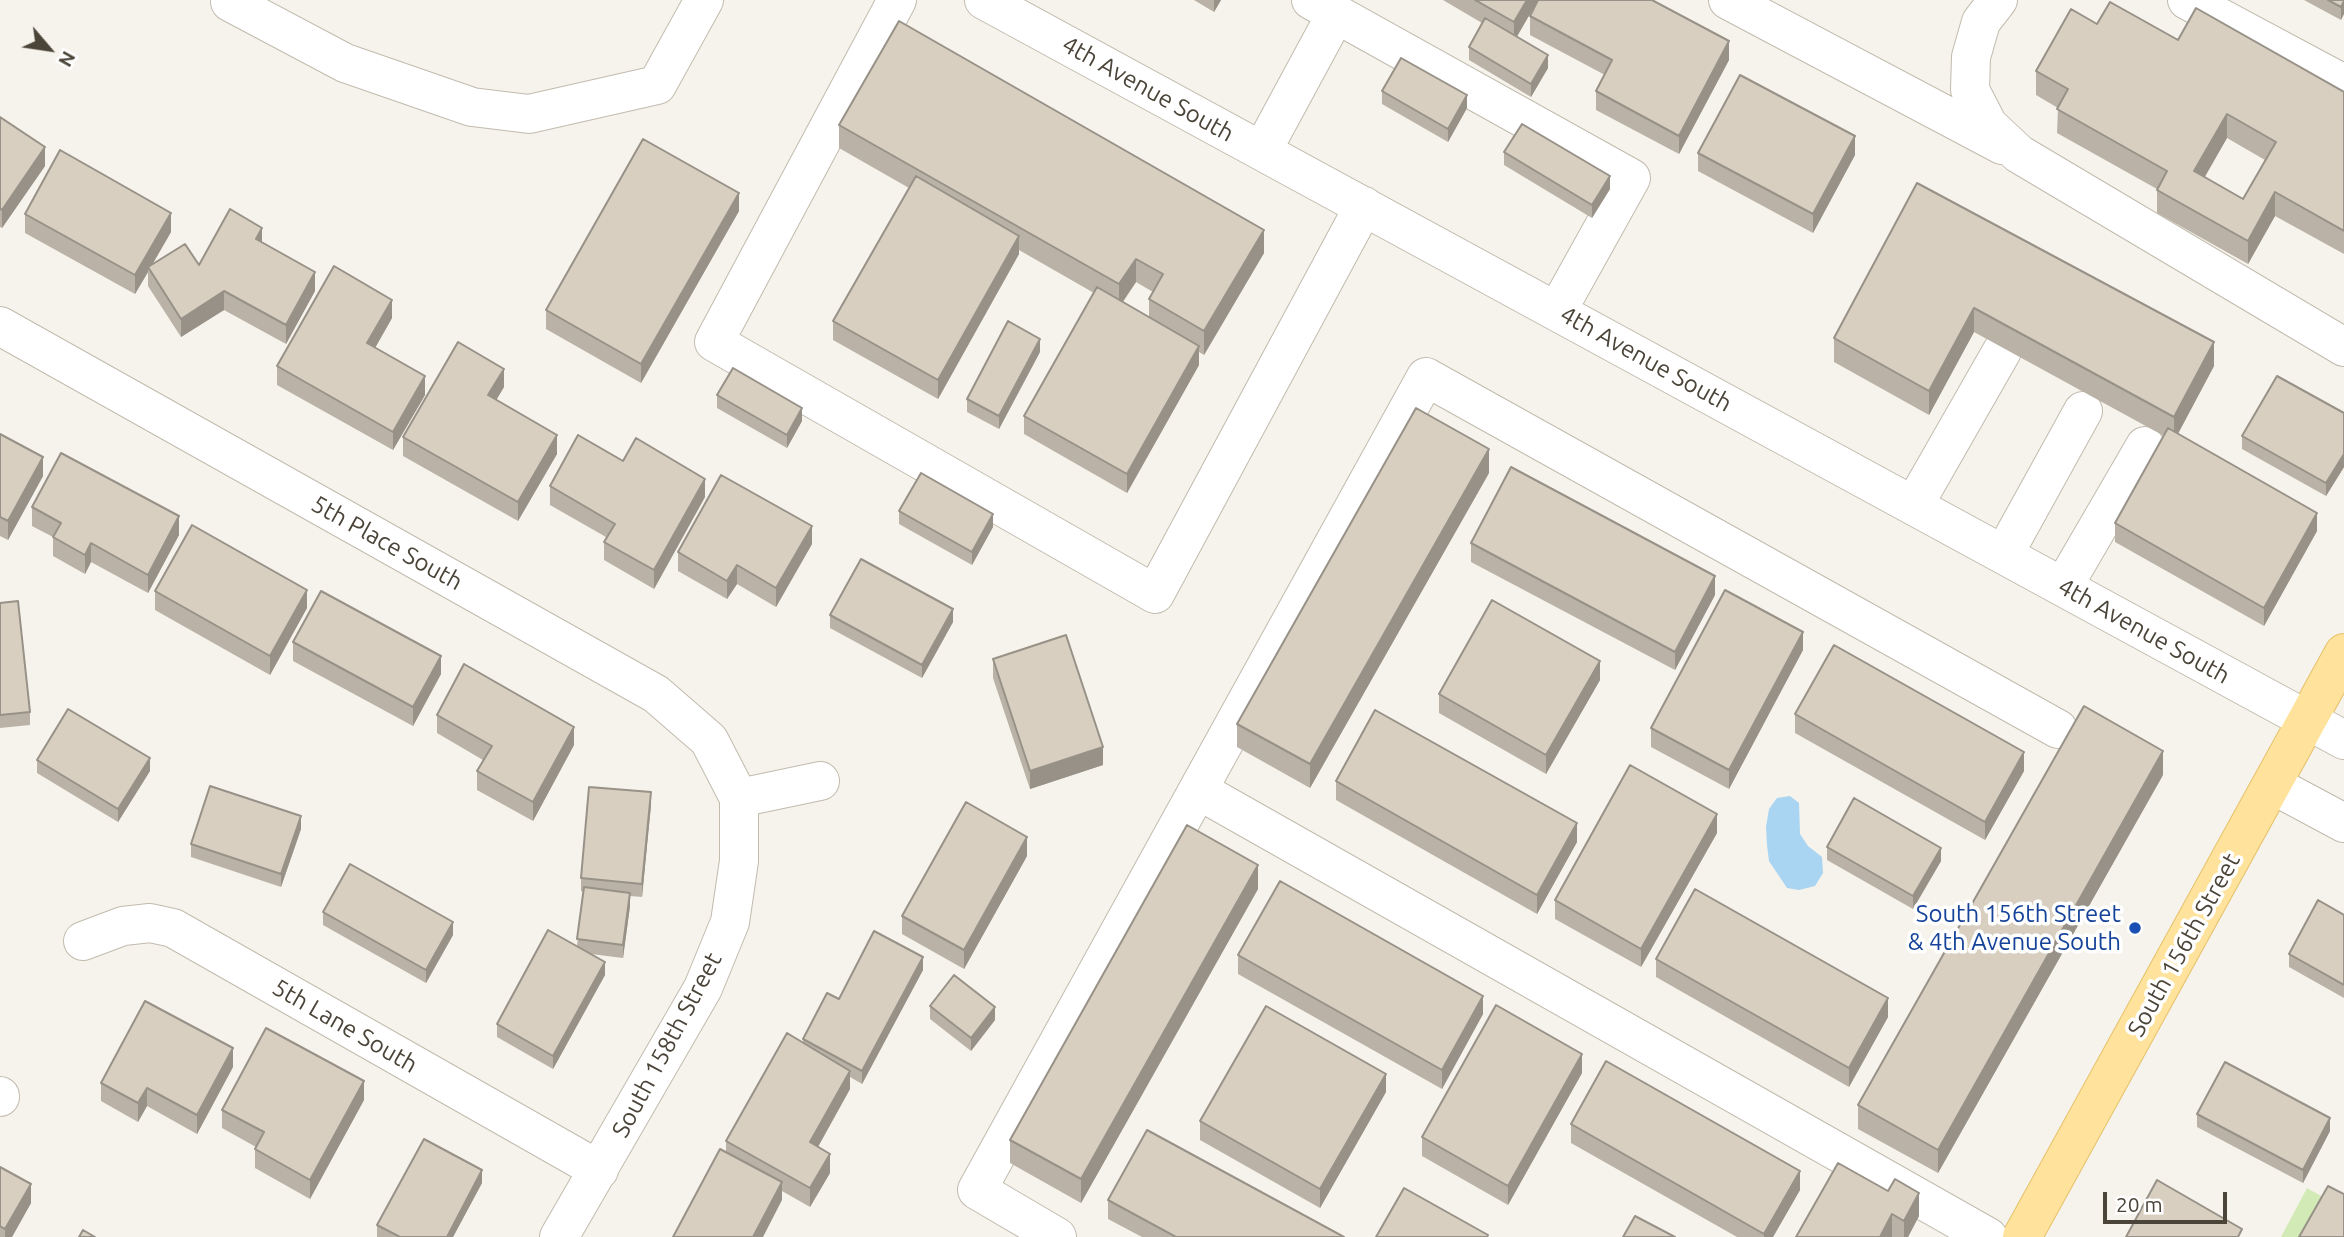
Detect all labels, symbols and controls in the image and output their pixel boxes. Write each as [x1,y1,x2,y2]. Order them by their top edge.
north arrow [14,14,84,84]
street label: 4th Avenue South [1057,30,1239,148]
text: N [54,48,80,71]
street label: 4th Avenue South [1555,300,1737,418]
street label: 5th Place South [306,490,468,596]
street label: 4th Avenue South [2053,572,2235,690]
street label: South 156th Street [2122,848,2246,1042]
place label: South 156th Street & 4th Avenue South [1908,900,2121,956]
marker: South 156th Street & 4th Avenue South [2127,920,2143,936]
street label: South 158th Street [606,948,728,1142]
street label: 5th Lane South [267,973,423,1079]
scale bar [2106,1178,2230,1222]
text: 20 m [2116,1192,2163,1216]

